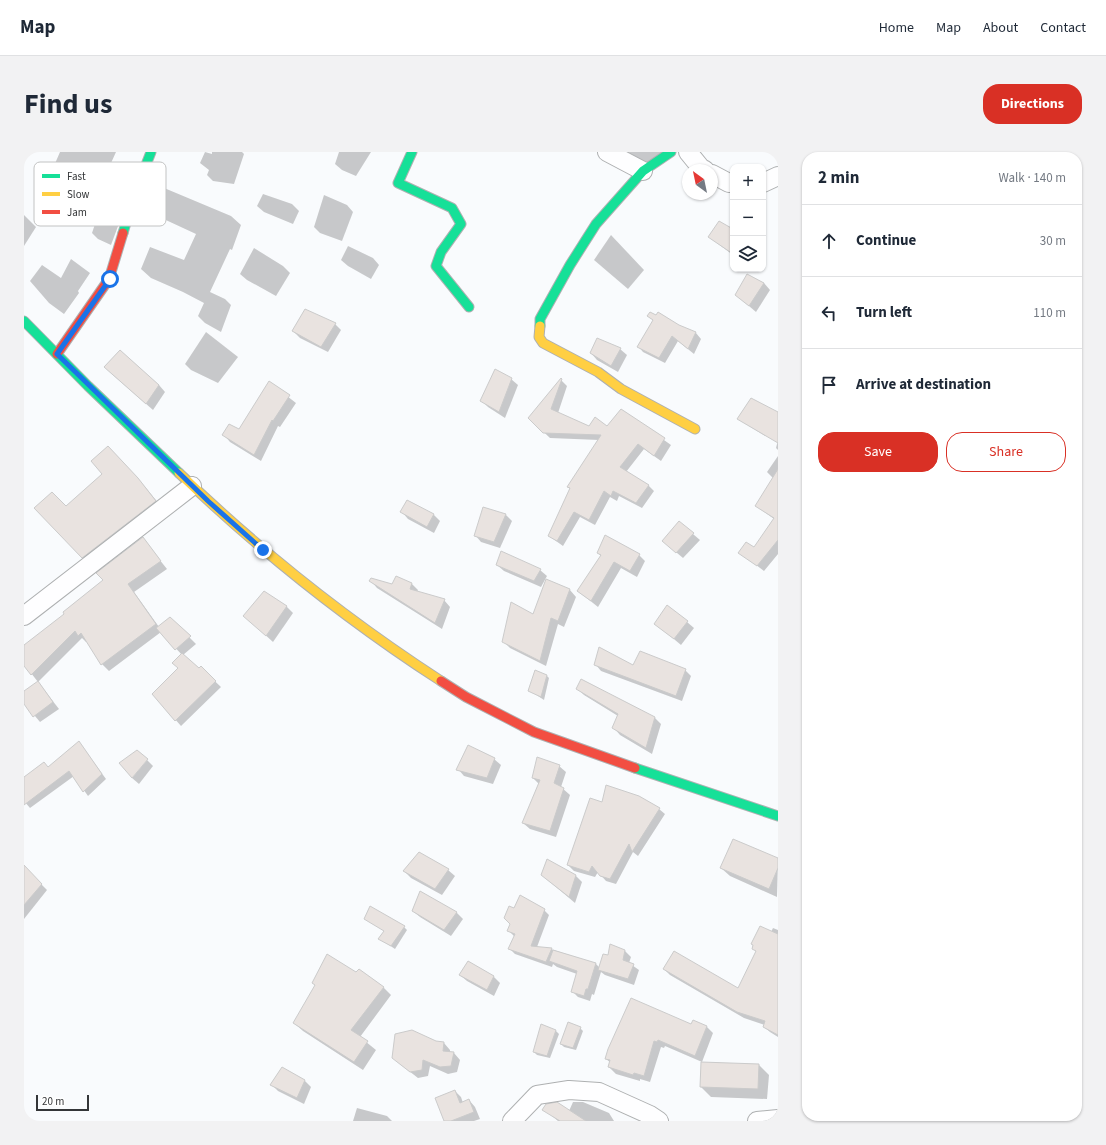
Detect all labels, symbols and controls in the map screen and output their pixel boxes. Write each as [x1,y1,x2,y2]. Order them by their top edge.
text: Map [20,14,55,41]
text: Home [879,18,914,38]
text: Map [936,18,961,38]
text: About [983,18,1018,38]
text: Contact [1040,18,1086,38]
text: Find us [24,84,112,124]
button: Directions [983,84,1082,124]
legend [34,162,166,226]
north arrow [682,164,718,200]
map controls [730,164,766,272]
button: + [730,164,766,200]
text: 2 min [818,166,859,190]
text: Fast [67,169,86,184]
text: Walk · 140 m [998,169,1066,187]
text: Slow [67,187,90,202]
button: − [730,200,766,236]
text: Jam [67,205,87,220]
icon: ahead [818,230,840,252]
text: Continue [856,230,916,251]
text: 30 m [1040,232,1066,250]
button: layers [730,236,766,272]
route start [101,270,119,288]
icon: left [818,302,840,324]
text: Turn left [856,302,912,323]
text: 110 m [1033,304,1066,322]
icon: arrive [818,374,840,396]
text: Arrive at destination [856,374,991,395]
button: Save [818,432,938,472]
button: Share [946,432,1066,472]
route end [254,541,272,559]
scale bar [36,1093,89,1112]
text: 20 m [42,1094,64,1109]

